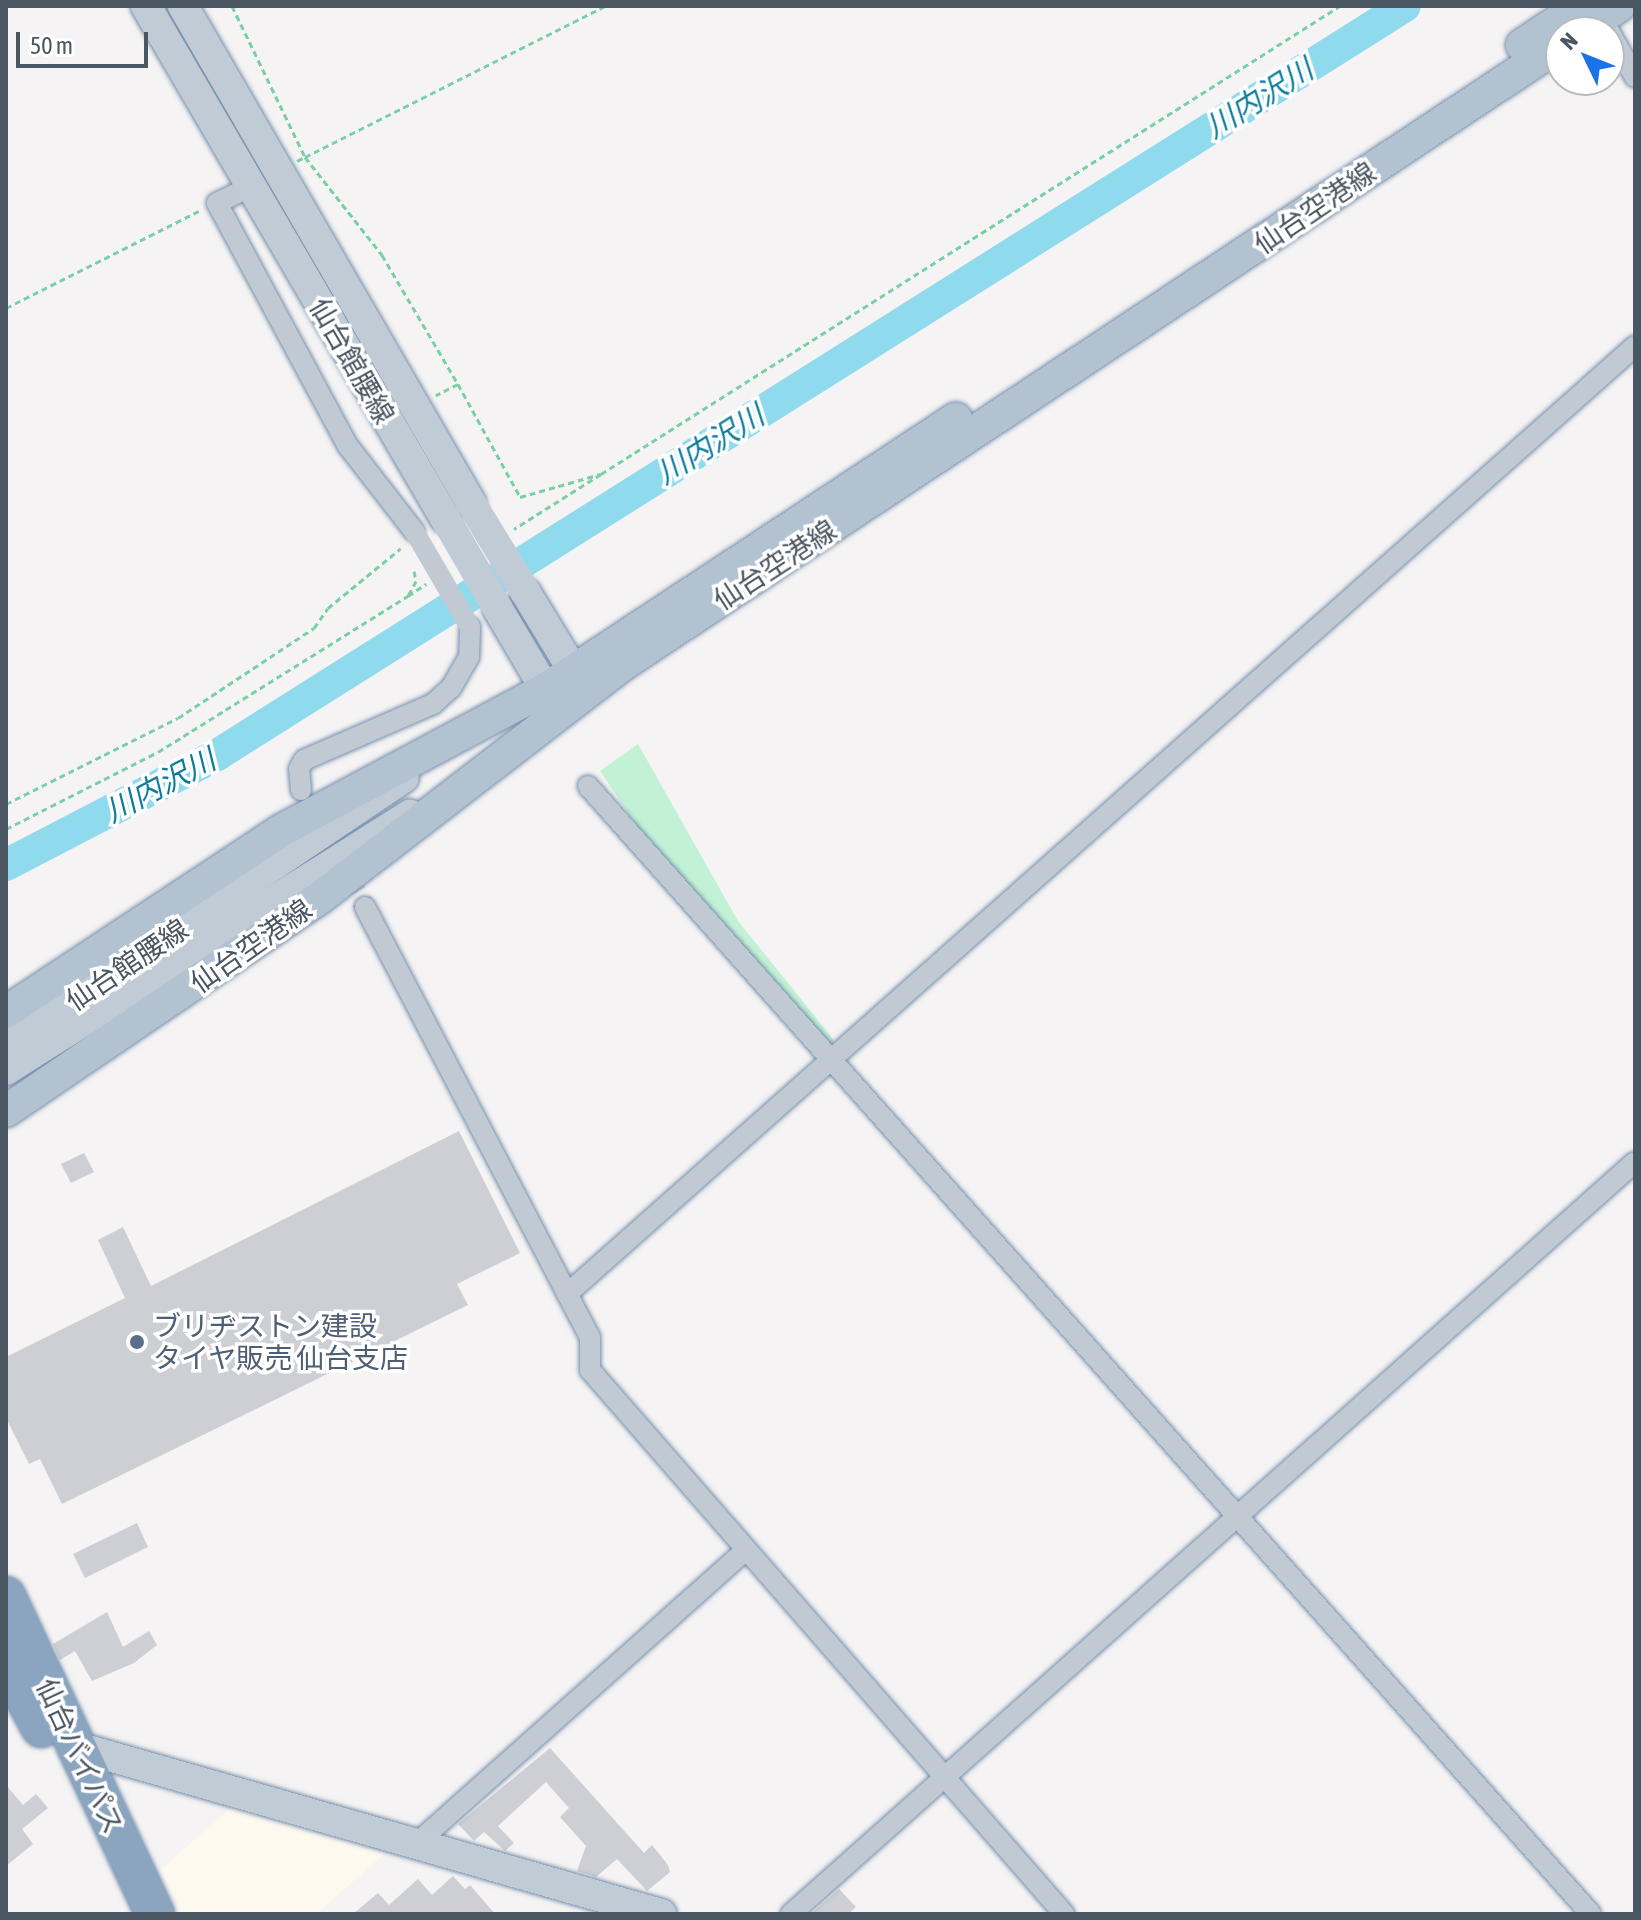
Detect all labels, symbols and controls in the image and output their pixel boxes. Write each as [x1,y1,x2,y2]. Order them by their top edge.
scale bar [20,16,152,66]
north arrow [1545,16,1625,96]
text: N [1555,27,1583,55]
text: 50 m [30,32,73,59]
water label: 川内沢川 [1199,51,1319,145]
street label: 仙台空港線 [1248,155,1382,261]
street label: 仙台館腰線 [302,292,402,430]
water label: 川内沢川 [650,397,770,491]
street label: 仙台空港線 [707,513,843,617]
water label: 川内沢川 [99,741,221,829]
street label: 仙台空港線 [184,892,318,1000]
street label: 仙台館腰線 [60,912,194,1018]
place label: ブリヂストン建設 タイヤ販売 仙台支店 [153,1309,409,1375]
marker: ブリヂストン建設 タイヤ販売 仙台支店 [128,1333,146,1351]
street label: 仙台バイパス [29,1673,131,1839]

